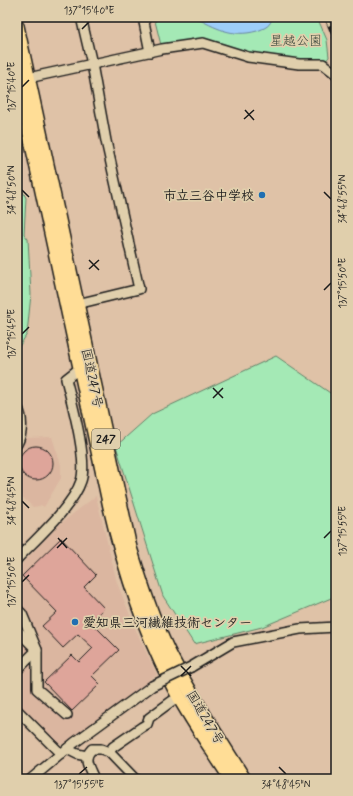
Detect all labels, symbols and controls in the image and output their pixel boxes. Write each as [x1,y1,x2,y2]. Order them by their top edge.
text: 137°15'40"E [64,4,114,18]
park label: 星越公園 [270,33,322,50]
text: 137°15'40"E [5,62,19,112]
text: 34°48'50"N [5,165,19,215]
text: 34°48'55"N [336,174,350,224]
place label: 市立三谷中学校 [163,188,254,205]
marker: 市立三谷中学校 [257,190,267,200]
text: 137°15'50"E [336,257,350,308]
text: 137°15'45"E [5,309,19,359]
street label: 国道247号 [77,347,106,410]
road number: 247 [92,429,120,449]
text: 34°48'45"N [5,476,19,525]
text: 137°15'55"E [336,506,350,556]
text: 137°15'50"E [5,556,19,607]
place label: 愛知県三河繊維技術センター [83,615,252,632]
marker: 愛知県三河繊維技術センター [70,617,80,627]
street label: 国道247号 [182,687,228,748]
text: 137°15'55"E [54,778,104,792]
text: 34°48'45"N [262,778,311,792]

